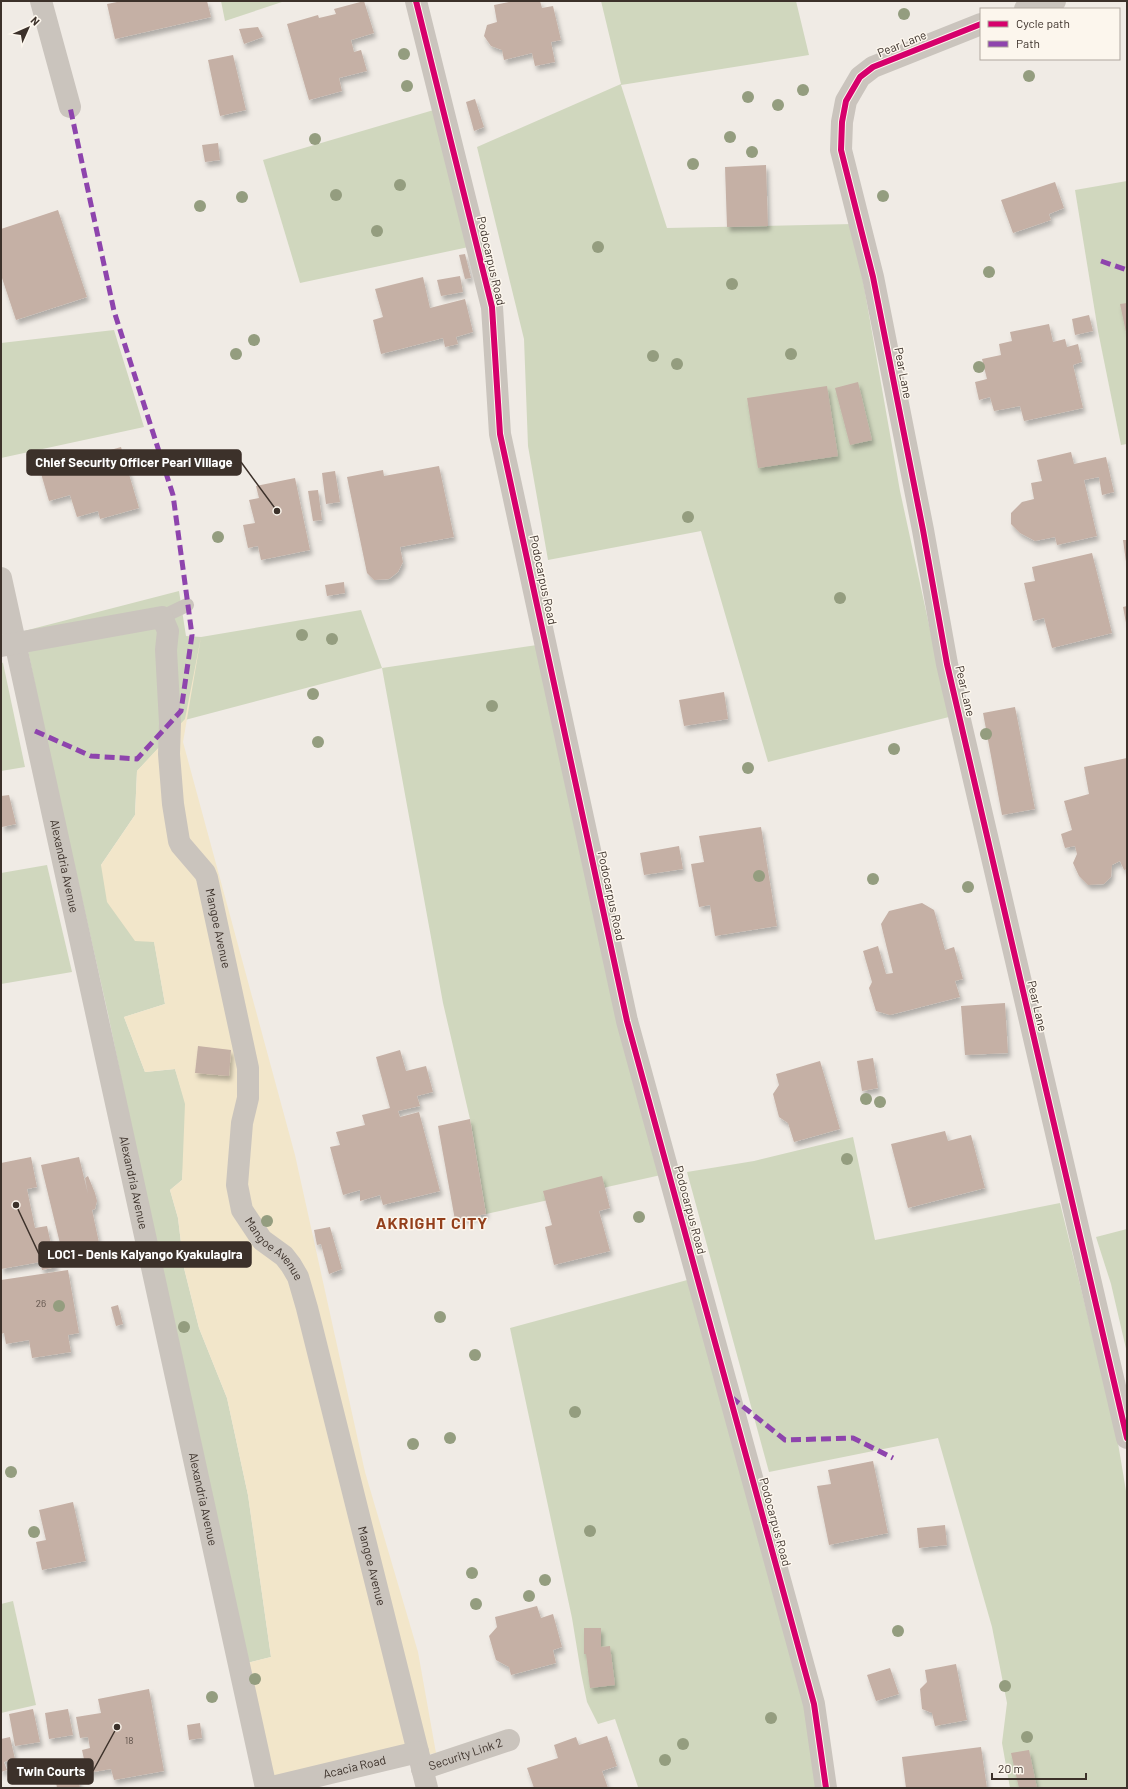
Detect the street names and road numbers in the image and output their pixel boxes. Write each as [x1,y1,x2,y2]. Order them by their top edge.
street label: Pear Lane [875,27,928,59]
street label: Podocarpus Road [475,215,509,307]
street label: Pear Lane [892,346,916,400]
street label: Podocarpus Road [528,534,560,626]
street label: Pear Lane [953,664,979,718]
street label: Alexandria Avenue [48,818,82,914]
street label: Podocarpus Road [596,850,628,942]
street label: Mangoe Avenue [203,887,234,969]
street label: Pear Lane [1025,979,1051,1033]
street label: Alexandria Avenue [117,1134,151,1230]
street label: Podocarpus Road [672,1164,710,1256]
street label: Mangoe Avenue [243,1214,306,1282]
street label: Alexandria Avenue [187,1451,221,1547]
street label: Podocarpus Road [757,1476,795,1568]
street label: Mangoe Avenue [356,1525,389,1607]
street label: Security Link 2 [427,1735,504,1772]
street label: Acacia Road [322,1752,387,1781]

